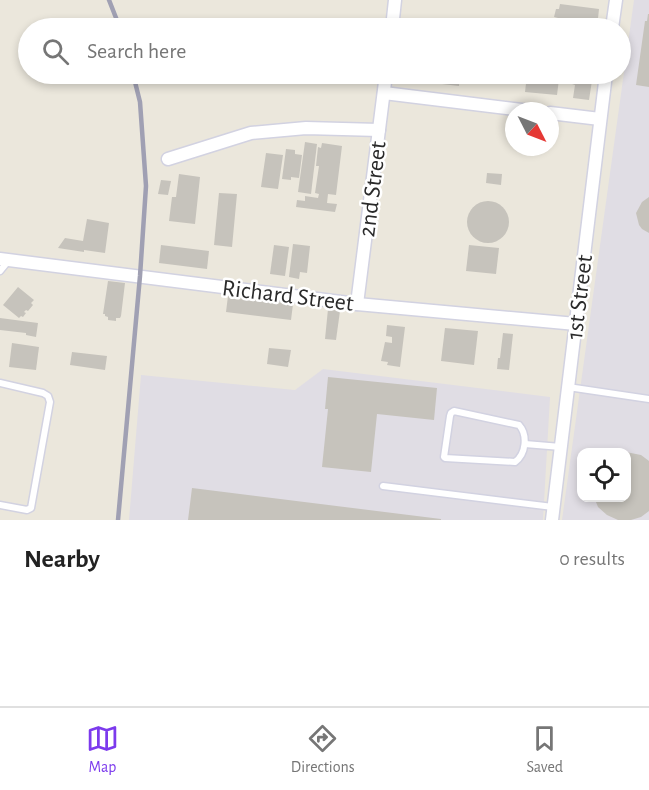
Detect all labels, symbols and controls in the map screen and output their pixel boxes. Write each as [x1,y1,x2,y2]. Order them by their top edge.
search box [18,18,631,84]
icon: search [39,35,72,68]
text: Search here [87,40,186,62]
north arrow [505,102,559,156]
street label: 2nd Street [355,140,391,238]
street label: 1st Street [563,253,597,341]
street label: Richard Street [221,276,355,316]
map controls [577,448,631,502]
button: locate [577,448,631,502]
text: Nearby [24,546,100,572]
text: 0 results [559,549,625,569]
tab: Map [86,722,119,777]
tab: Directions [291,722,355,777]
tab: Saved [526,722,563,777]

